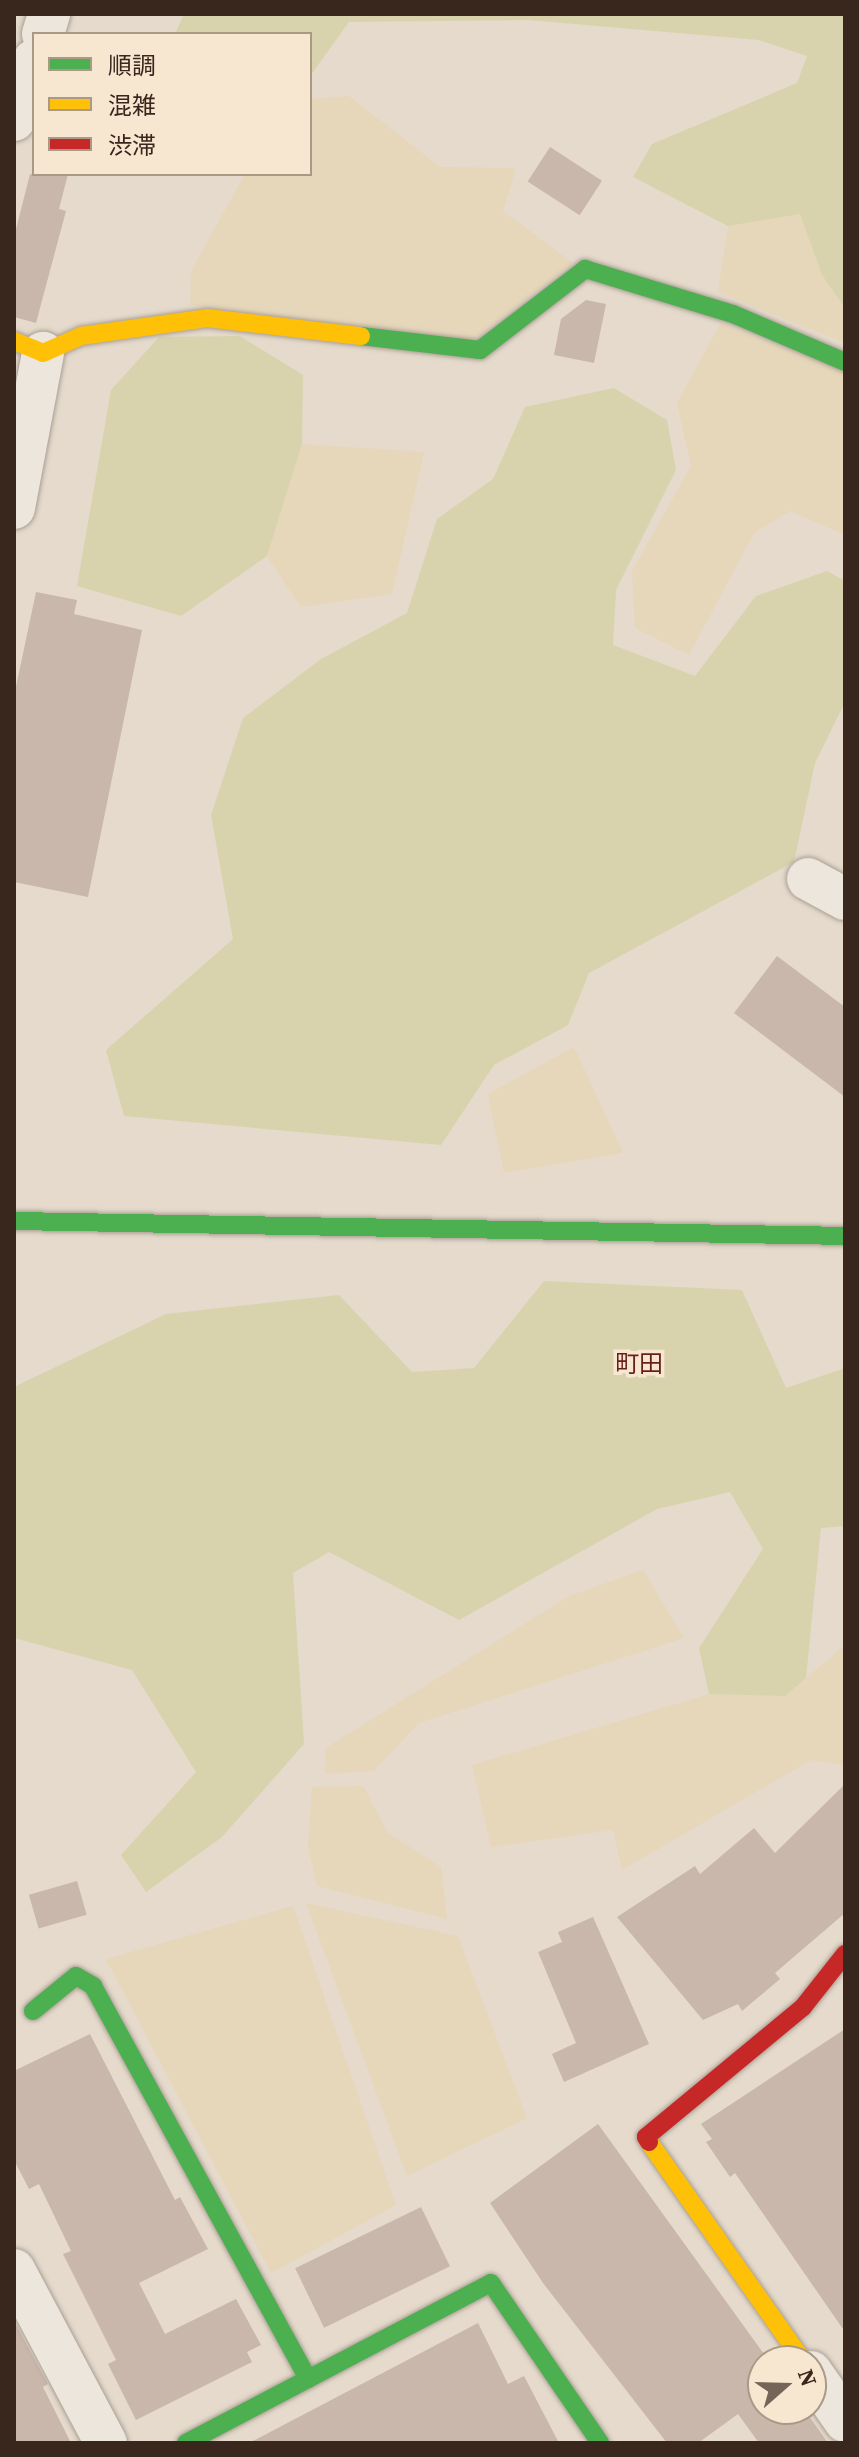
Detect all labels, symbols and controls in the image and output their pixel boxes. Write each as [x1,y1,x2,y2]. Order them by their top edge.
legend [32,32,312,176]
text: 順調 [108,49,156,82]
text: 混雑 [108,89,156,122]
text: 渋滞 [108,129,156,162]
district label: 町田 [615,1350,663,1378]
north arrow [747,2345,827,2425]
text: N [791,2365,825,2390]

